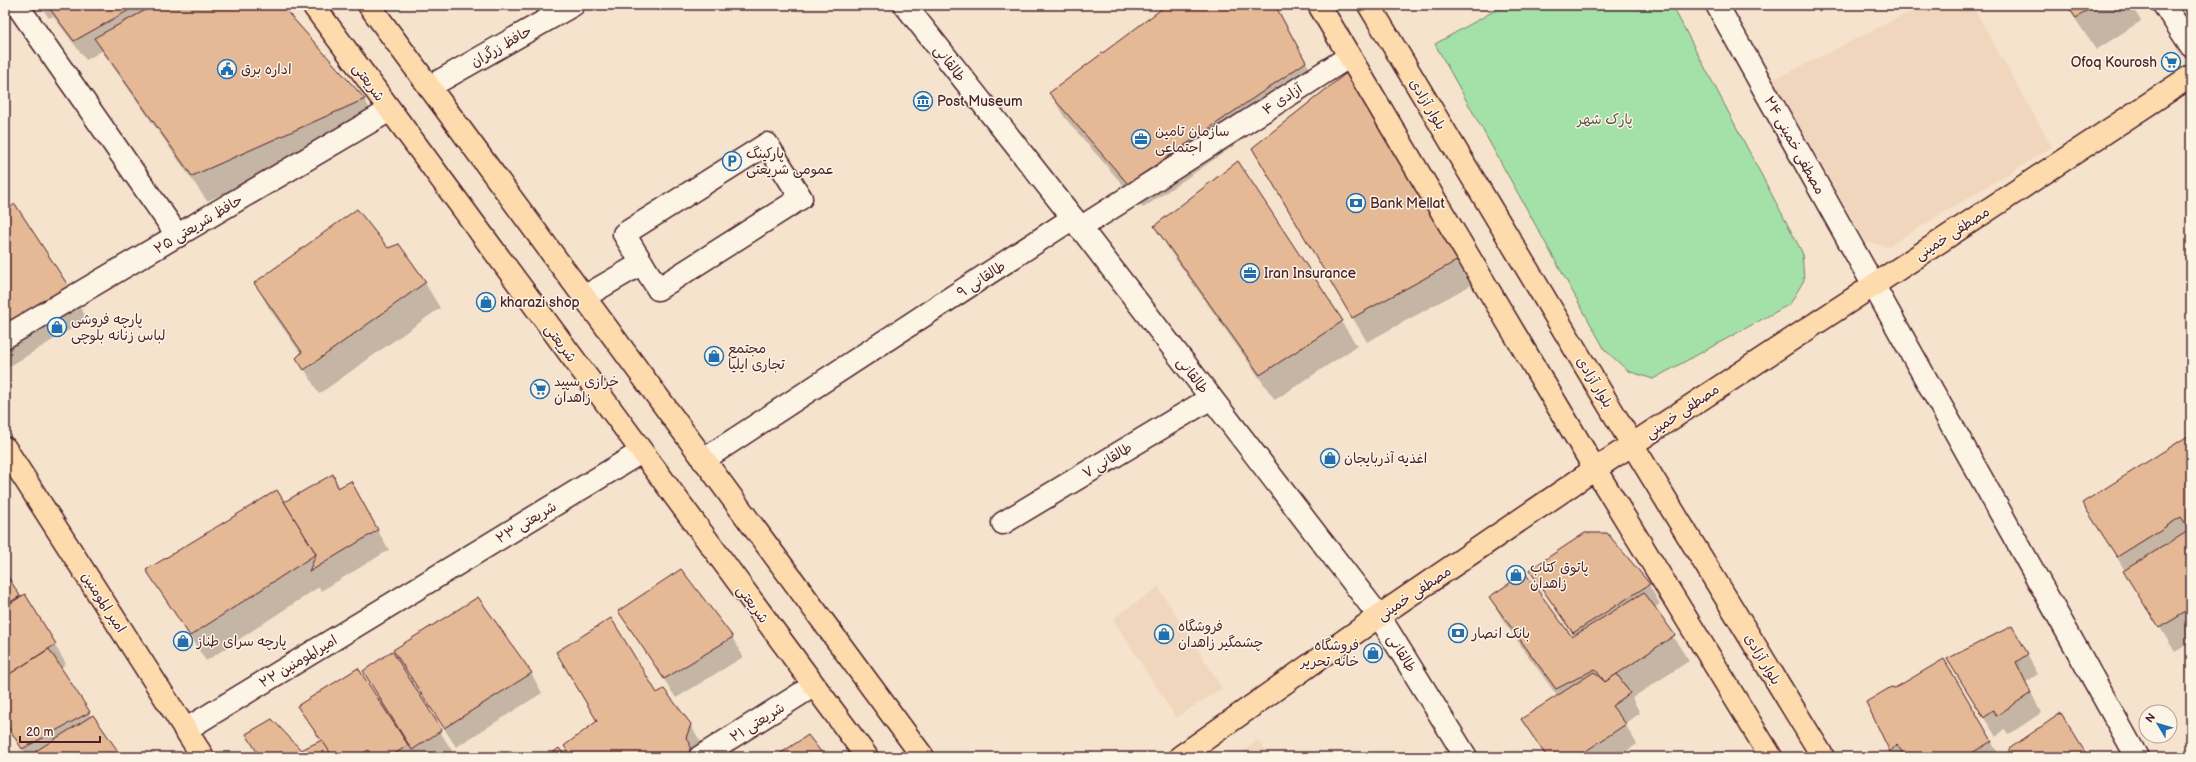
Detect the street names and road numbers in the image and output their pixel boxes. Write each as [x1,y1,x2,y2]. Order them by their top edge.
street label: حافظ زرگران [468,22,535,71]
street label: طالقانی [930,42,969,85]
street label: شریعتی [349,60,388,105]
street label: بلوار آزادی [1406,75,1450,133]
street label: آزادی ۴ [1259,80,1306,119]
street label: مصطفی خمینی ۲۴ [1761,93,1829,197]
street label: حافظ شریعتی ۲۵ [151,191,246,258]
street label: مصطفی خمینی [1912,203,1993,264]
street label: طالقانی ۹ [954,258,1009,301]
street label: شریعتی [541,321,580,366]
street label: بلوار آزادی [1573,353,1617,411]
street label: طالقانی [1173,354,1212,397]
street label: مصطفی خمینی [1642,380,1723,442]
street label: طالقانی ۷ [1079,439,1135,482]
street label: شریعتی ۲۳ [493,498,560,547]
street label: مصطفی خمینی [1374,562,1455,624]
street label: امیر المومنین [78,569,129,636]
street label: شریعتی [733,582,772,627]
street label: بلوار آزادی [1741,630,1785,688]
street label: امیرالمومنین ۲۲ [256,631,340,691]
street label: طالقانی [1383,631,1420,675]
street label: شریعتی ۲۱ [727,699,788,746]

